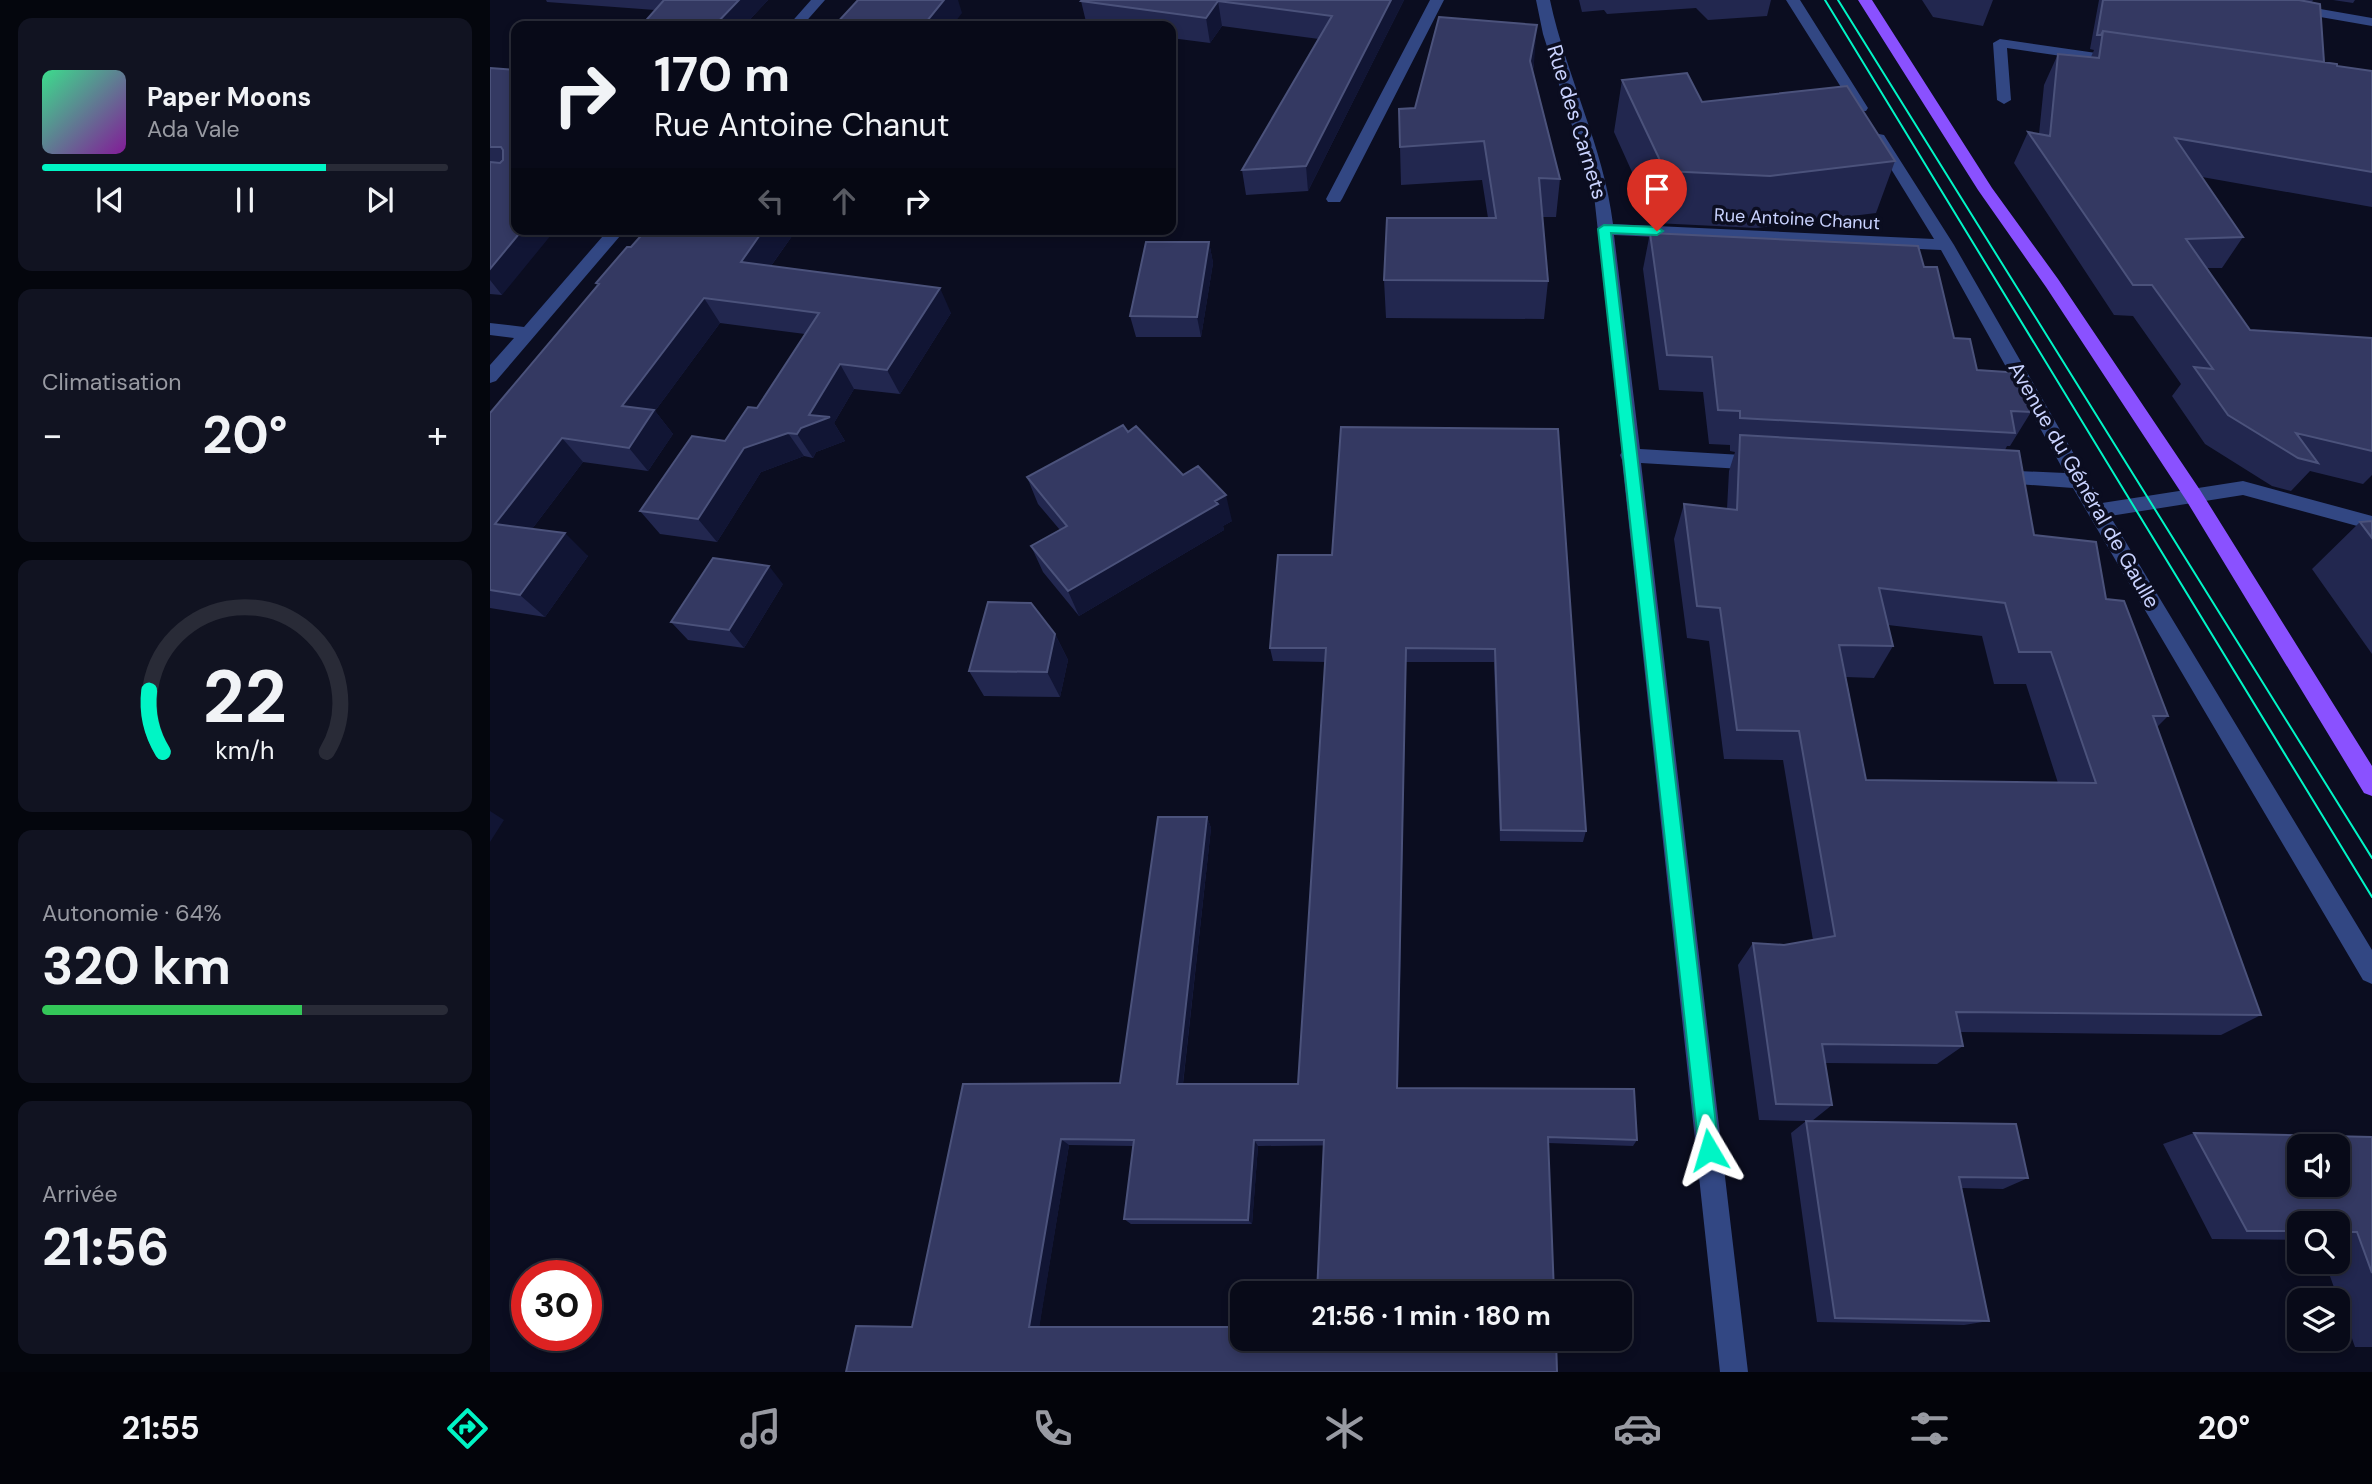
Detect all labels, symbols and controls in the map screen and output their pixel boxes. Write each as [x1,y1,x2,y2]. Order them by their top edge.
street label: Rue des Carnets [1540,41,1614,203]
text: 170 m [654,42,790,106]
icon: right [539,49,630,140]
text: Paper Moons [147,80,311,114]
text: Rue Antoine Chanut [654,104,949,146]
text: Ada Vale [147,114,240,144]
pin [1627,159,1687,231]
icon: arrive [1638,170,1676,208]
icon: previous [91,181,129,219]
icon: pause [226,181,264,219]
icon: next [361,181,399,219]
icon: left [752,182,790,220]
icon: ahead [825,182,863,220]
icon: right [898,182,936,220]
street label: Rue Antoine Chanut [1713,203,1881,235]
street label: Avenue du Général de Gaulle [2002,357,2166,613]
text: Climatisation [42,367,181,397]
text: 20° [202,401,288,469]
text: − [42,410,63,460]
text: + [427,410,448,460]
text: 22 [203,650,287,745]
text: km/h [215,734,275,767]
text: Autonomie · 64% [42,898,222,928]
text: 320 km [42,932,231,1000]
position arrow [1672,1113,1746,1187]
map controls [2287,1134,2350,1351]
button: sound [2287,1134,2350,1197]
text: Arrivée [42,1179,118,1209]
button: search [2287,1211,2350,1274]
text: 21:56 [42,1213,169,1281]
speed limit sign: 30 [511,1260,602,1351]
button: layers [2287,1288,2350,1351]
text: 21:56 · 1 min · 180 m [1311,1299,1551,1333]
icon: directions [443,1404,492,1453]
icon: music [736,1404,785,1453]
icon: phone [1028,1404,1077,1453]
icon: climate [1320,1404,1369,1453]
icon: car [1613,1404,1662,1453]
icon: filters [1905,1404,1954,1453]
text: 21:55 [122,1407,200,1449]
text: 20° [2198,1407,2250,1449]

